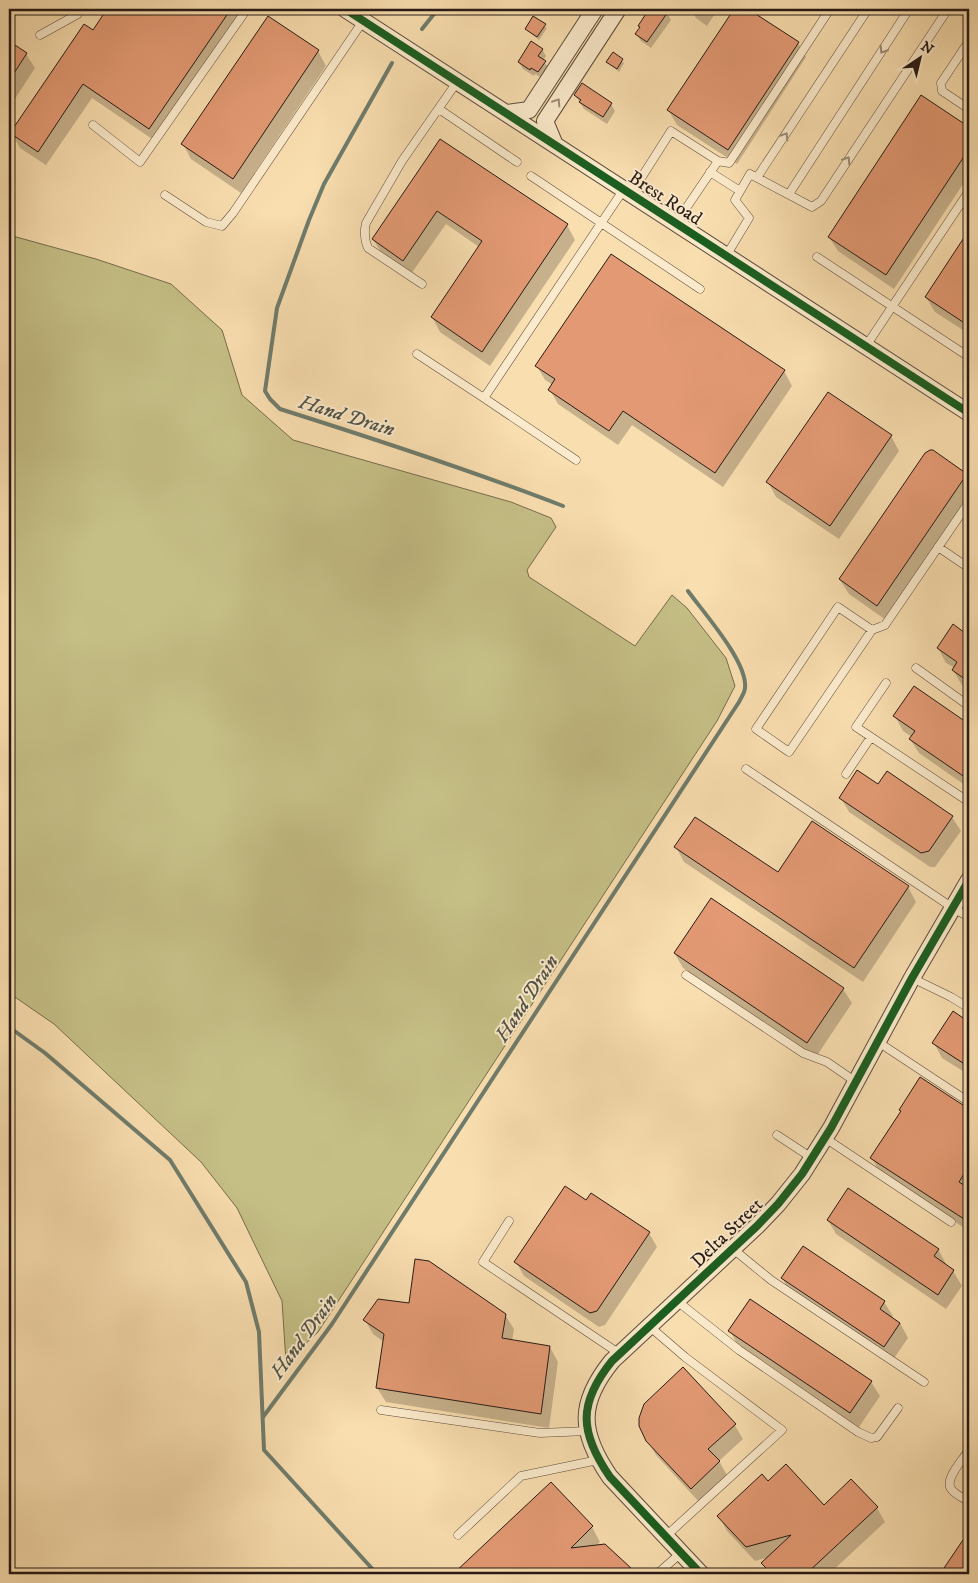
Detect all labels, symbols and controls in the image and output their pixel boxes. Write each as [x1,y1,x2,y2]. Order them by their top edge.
north arrow [896,32,946,82]
text: N [917,37,937,59]
one-way arrow [879,44,889,53]
one-way arrow [551,98,560,107]
one-way arrow [778,132,788,141]
one-way arrow [841,157,851,166]
street label: Brest Road [624,166,707,231]
water label: Hand Drain [295,390,397,443]
water label: Hand Drain [489,951,565,1048]
street label: Delta Street [686,1193,768,1273]
water label: Hand Drain [265,1290,343,1385]

